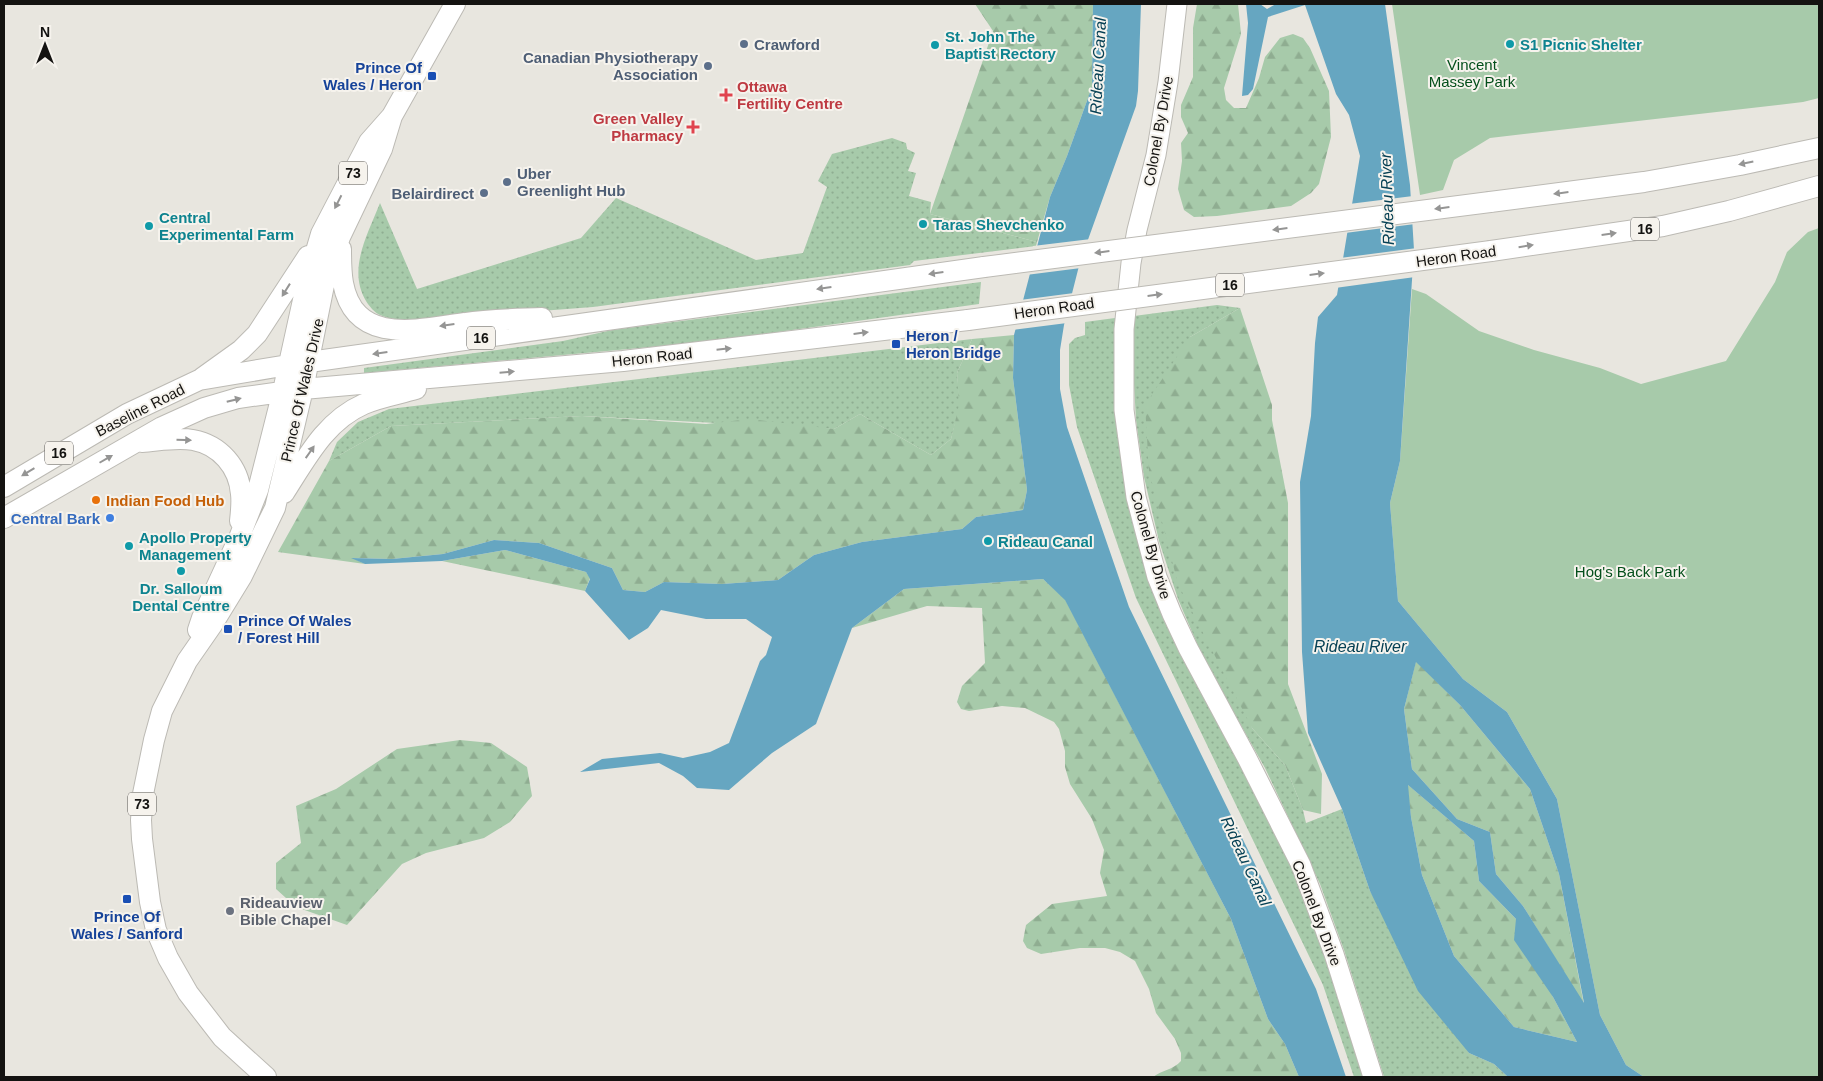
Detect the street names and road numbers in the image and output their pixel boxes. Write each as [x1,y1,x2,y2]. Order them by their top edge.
street label: Colonel By Drive [1140,75,1176,187]
road number: 73 [339,162,367,184]
road number: 16 [1631,218,1659,240]
street label: Heron Road [1415,242,1497,270]
road number: 16 [1216,274,1244,296]
street label: Heron Road [1013,294,1095,322]
street label: Prince Of Wales Drive [277,316,327,464]
road number: 16 [467,326,495,349]
street label: Heron Road [611,344,693,370]
street label: Baseline Road [93,380,187,440]
road number: 16 [45,442,73,464]
street label: Colonel By Drive [1127,489,1175,601]
road number: 73 [128,792,156,816]
street label: Colonel By Drive [1289,858,1345,968]

